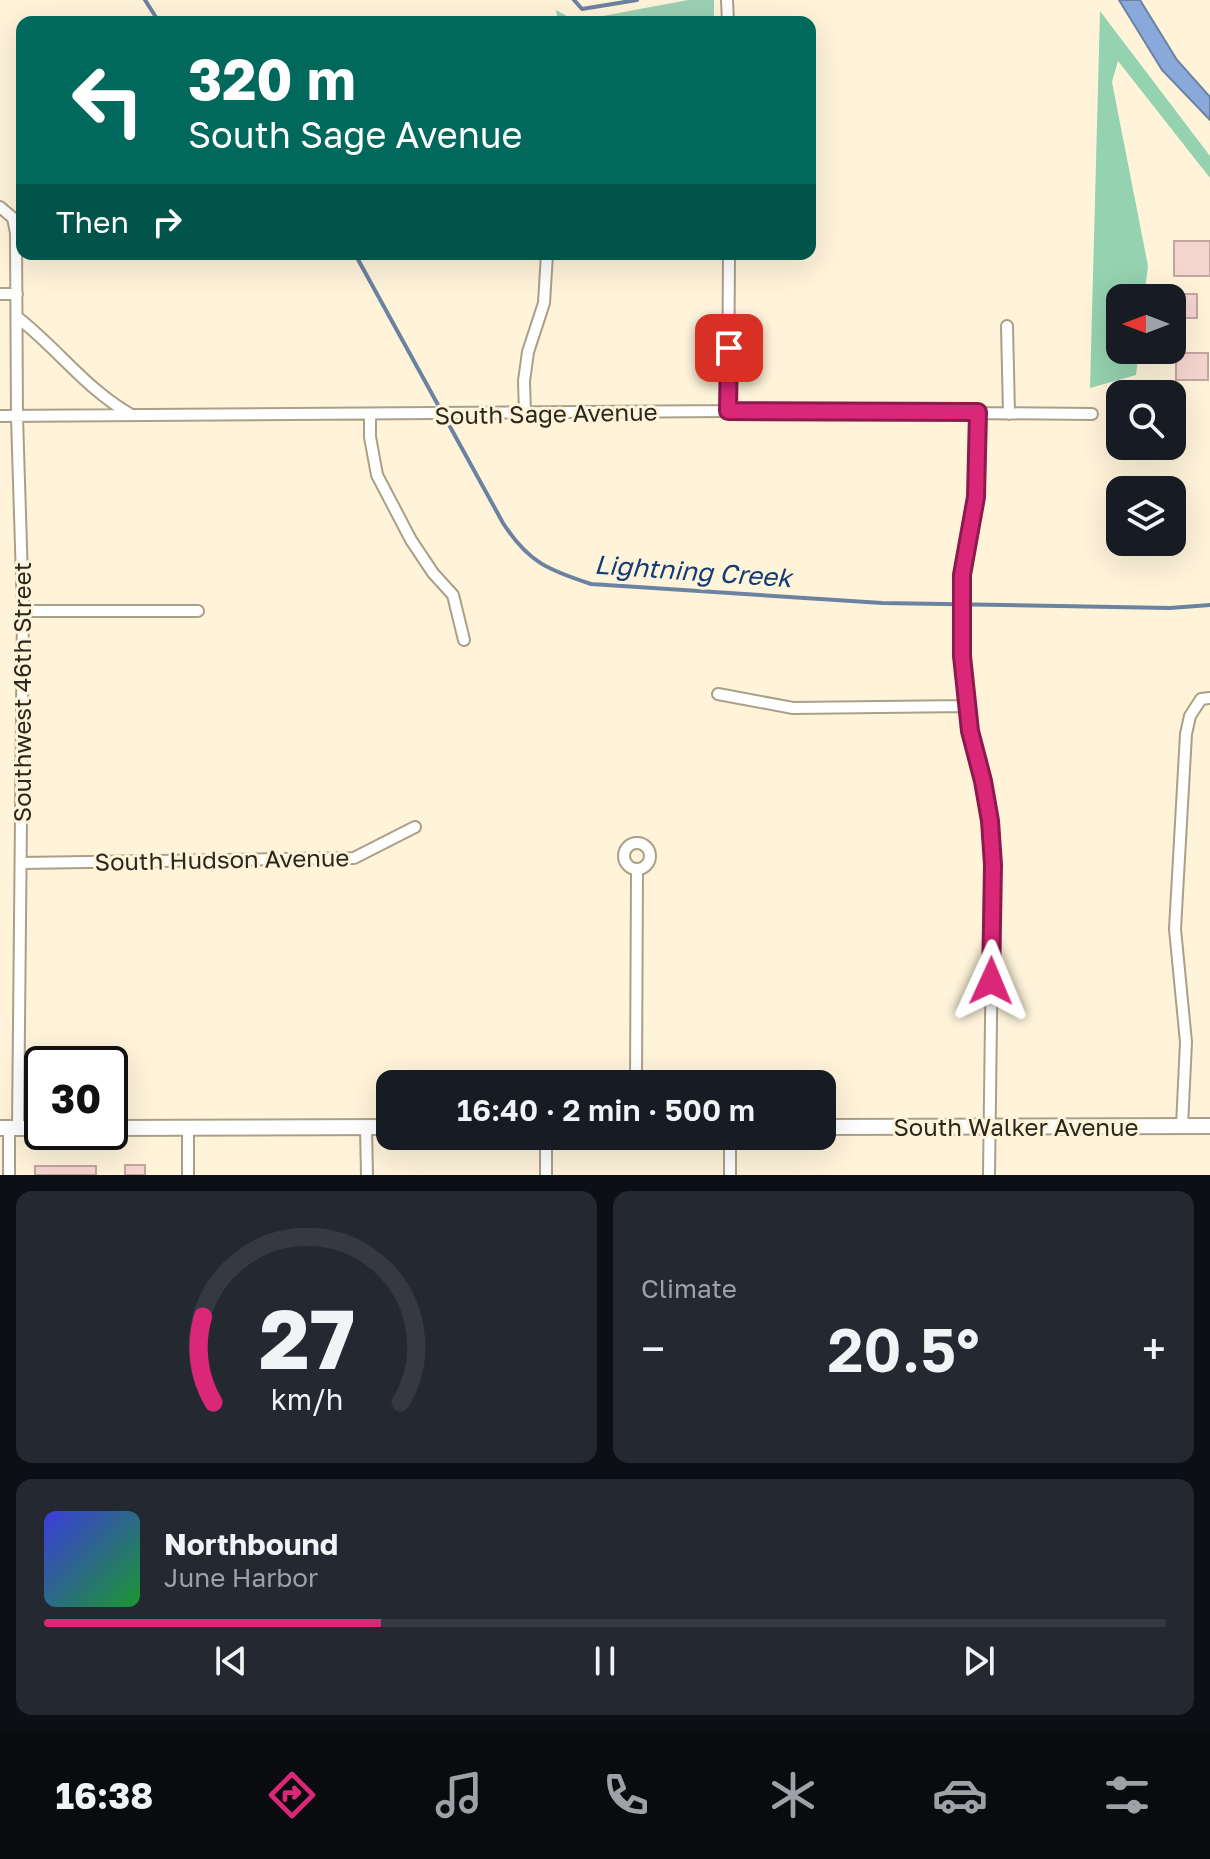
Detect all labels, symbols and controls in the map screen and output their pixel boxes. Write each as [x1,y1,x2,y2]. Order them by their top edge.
text: 320 m [188,45,356,112]
icon: left [56,48,160,152]
text: South Sage Avenue [188,113,522,156]
icon: right [145,200,189,244]
text: Then [56,204,129,240]
north arrow [1106,284,1186,364]
map controls [1106,284,1186,556]
pin [695,314,763,382]
icon: arrive [707,326,751,370]
button: search [1106,380,1186,460]
street label: South Sage Avenue [434,397,658,429]
button: layers [1106,476,1186,556]
water label: Lightning Creek [593,549,795,594]
street label: Southwest 46th Street [7,562,36,822]
street label: South Hudson Avenue [94,842,350,876]
position arrow [949,939,1033,1023]
speed limit sign: 30 [24,1046,128,1150]
text: 16:40 · 2 min · 500 m [457,1092,755,1128]
street label: South Walker Avenue [893,1112,1139,1141]
text: Climate [641,1273,737,1304]
text: 27 [258,1287,355,1387]
text: 20.5° [827,1313,980,1385]
text: − [641,1322,665,1375]
text: + [1142,1322,1166,1375]
text: km/h [270,1382,343,1416]
text: Northbound [164,1526,338,1562]
text: June Harbor [164,1562,318,1593]
icon: previous [209,1639,253,1683]
icon: pause [583,1639,627,1683]
icon: next [957,1639,1001,1683]
icon: directions [264,1767,320,1823]
icon: music [431,1767,487,1823]
icon: phone [598,1767,654,1823]
icon: climate [765,1767,821,1823]
icon: car [932,1767,988,1823]
icon: filters [1099,1767,1155,1823]
text: 16:38 [55,1774,153,1817]

